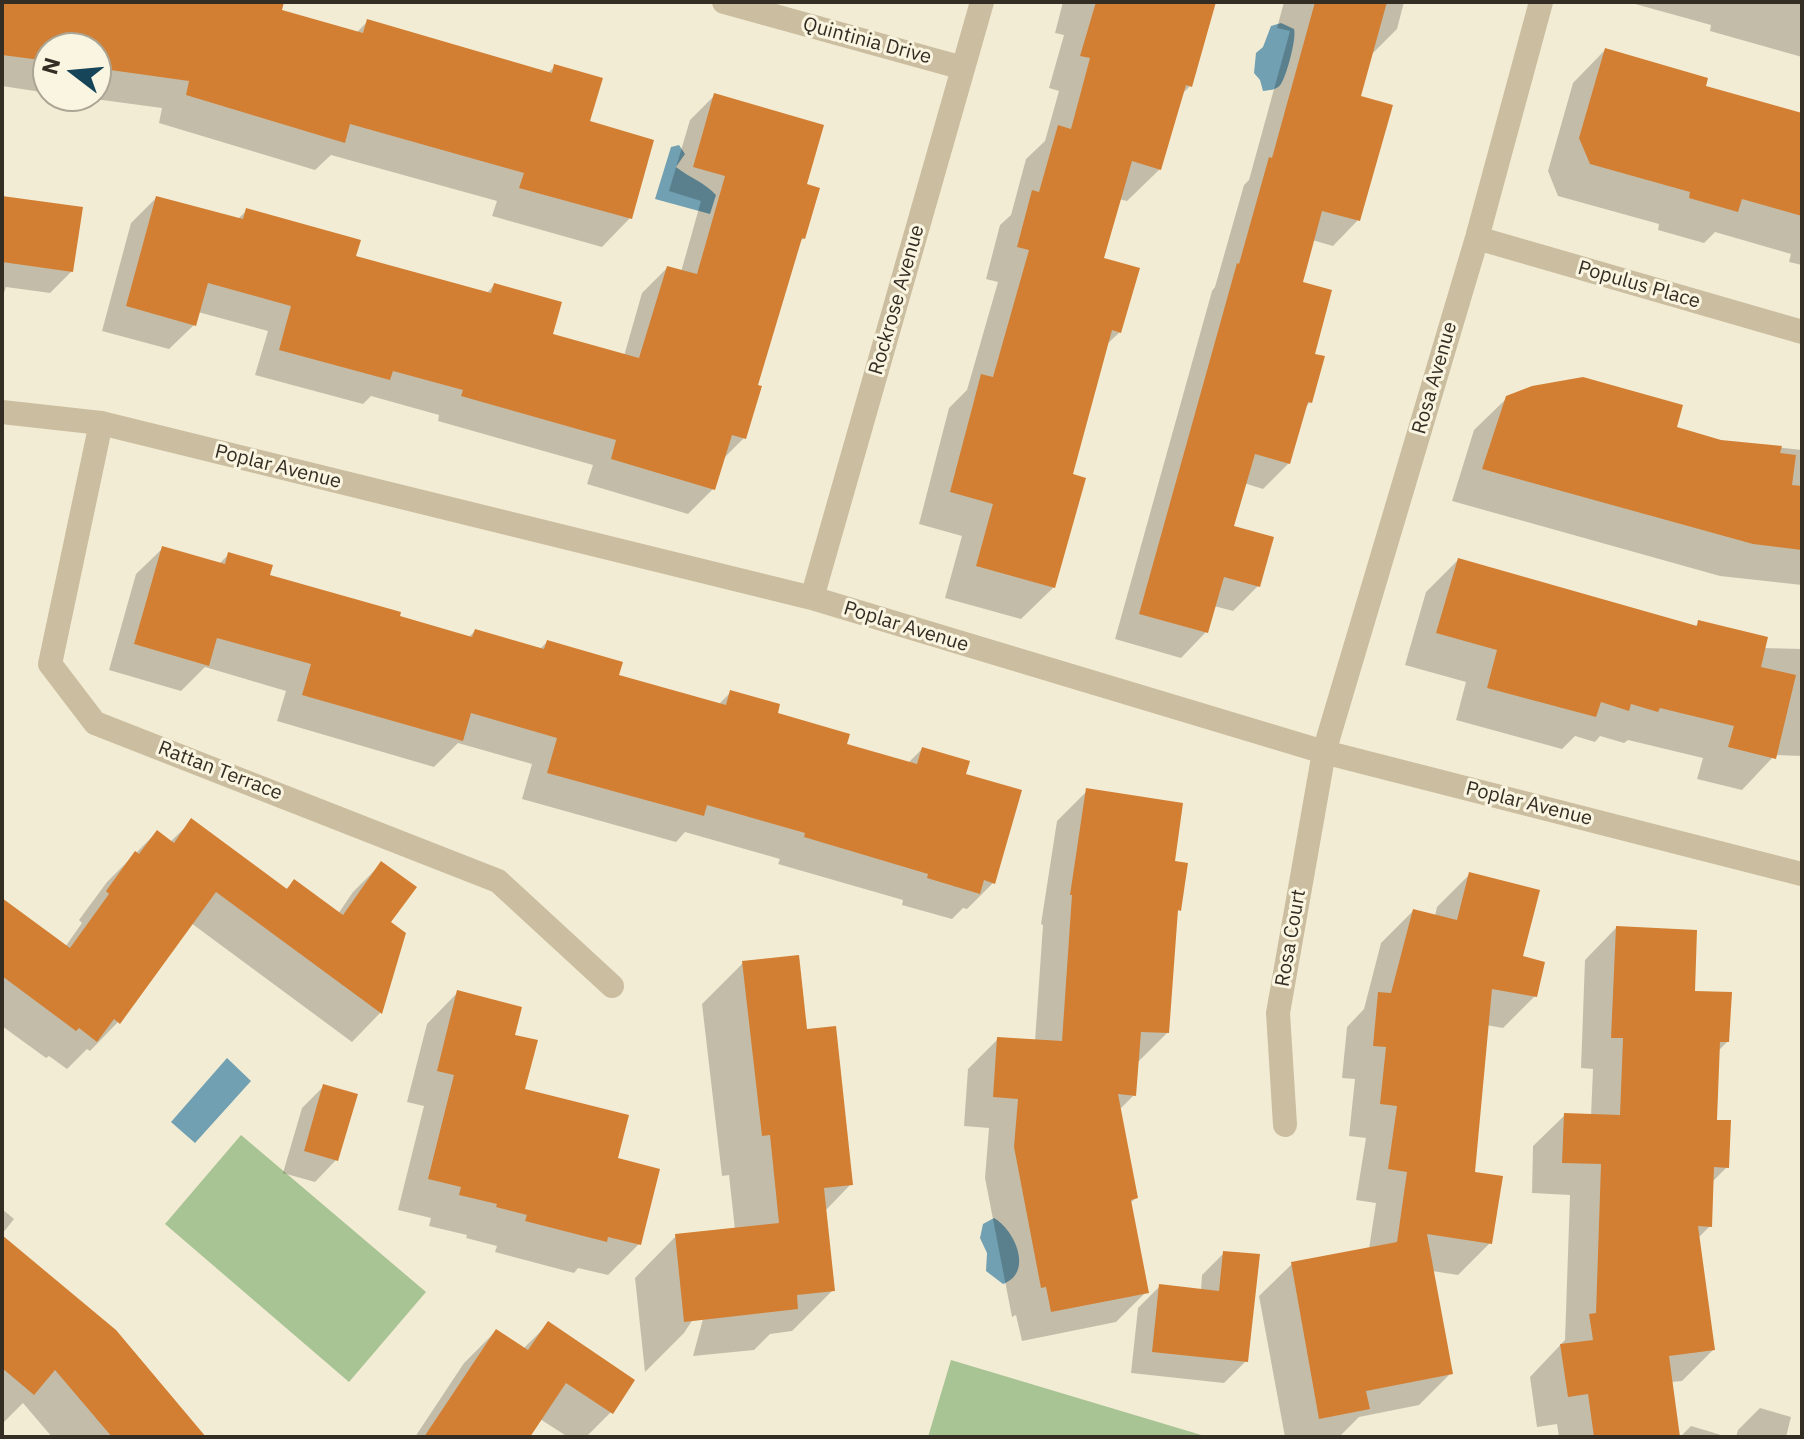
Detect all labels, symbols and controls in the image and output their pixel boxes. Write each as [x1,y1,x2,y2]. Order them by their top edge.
street label: Quintinia Drive [800,12,934,70]
north arrow [32,32,112,112]
text: N [34,54,67,77]
street label: Rockrose Avenue [864,222,930,378]
street label: Populus Place [1575,256,1703,314]
street label: Rosa Avenue [1408,319,1462,437]
street label: Poplar Avenue [212,440,344,494]
street label: Poplar Avenue [841,597,971,657]
street label: Rattan Terrace [154,736,286,806]
street label: Poplar Avenue [1463,777,1595,831]
street label: Rosa Court [1271,888,1311,988]

